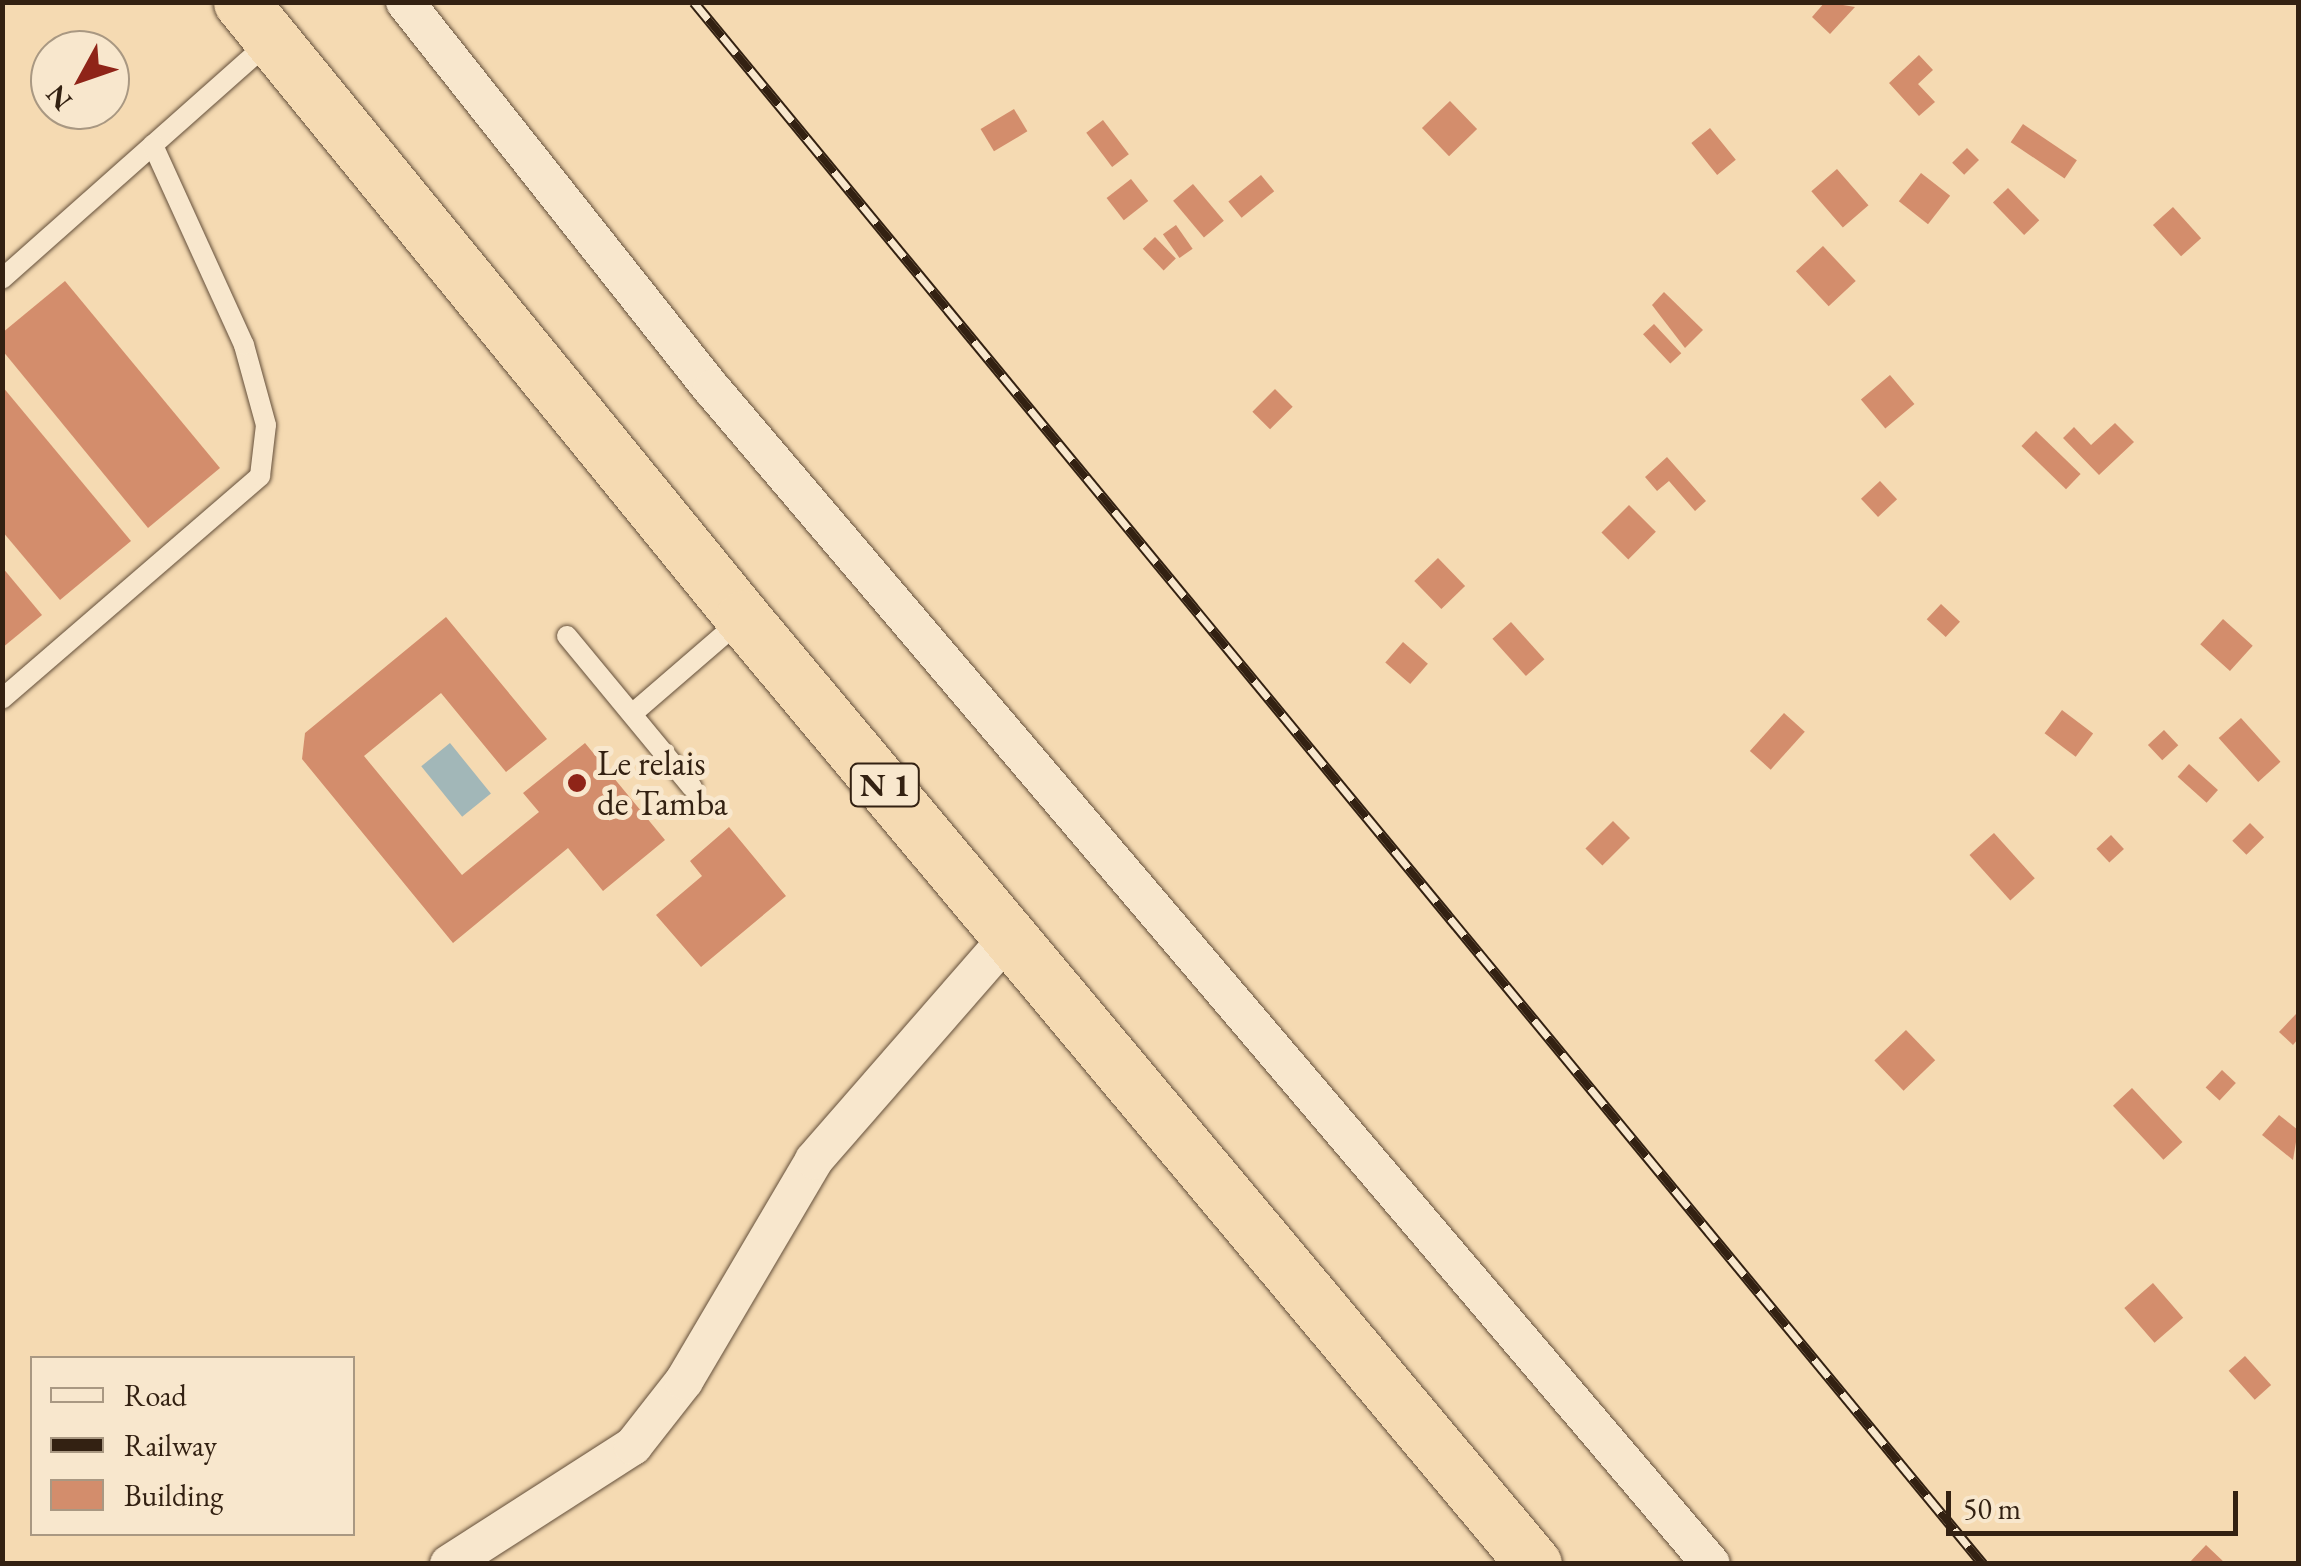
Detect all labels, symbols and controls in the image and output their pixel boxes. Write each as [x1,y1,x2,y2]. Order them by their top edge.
north arrow [30,30,130,130]
text: N [37,78,80,118]
place label: Le relais de Tamba [597,742,728,824]
road number: N 1 [848,758,922,812]
marker: Le relais de Tamba [566,772,588,794]
legend [30,1356,355,1536]
text: Road [124,1376,187,1415]
text: Railway [124,1426,217,1465]
scale bar [1951,1471,2244,1533]
text: Building [124,1476,223,1515]
text: 50 m [1963,1489,2021,1528]

